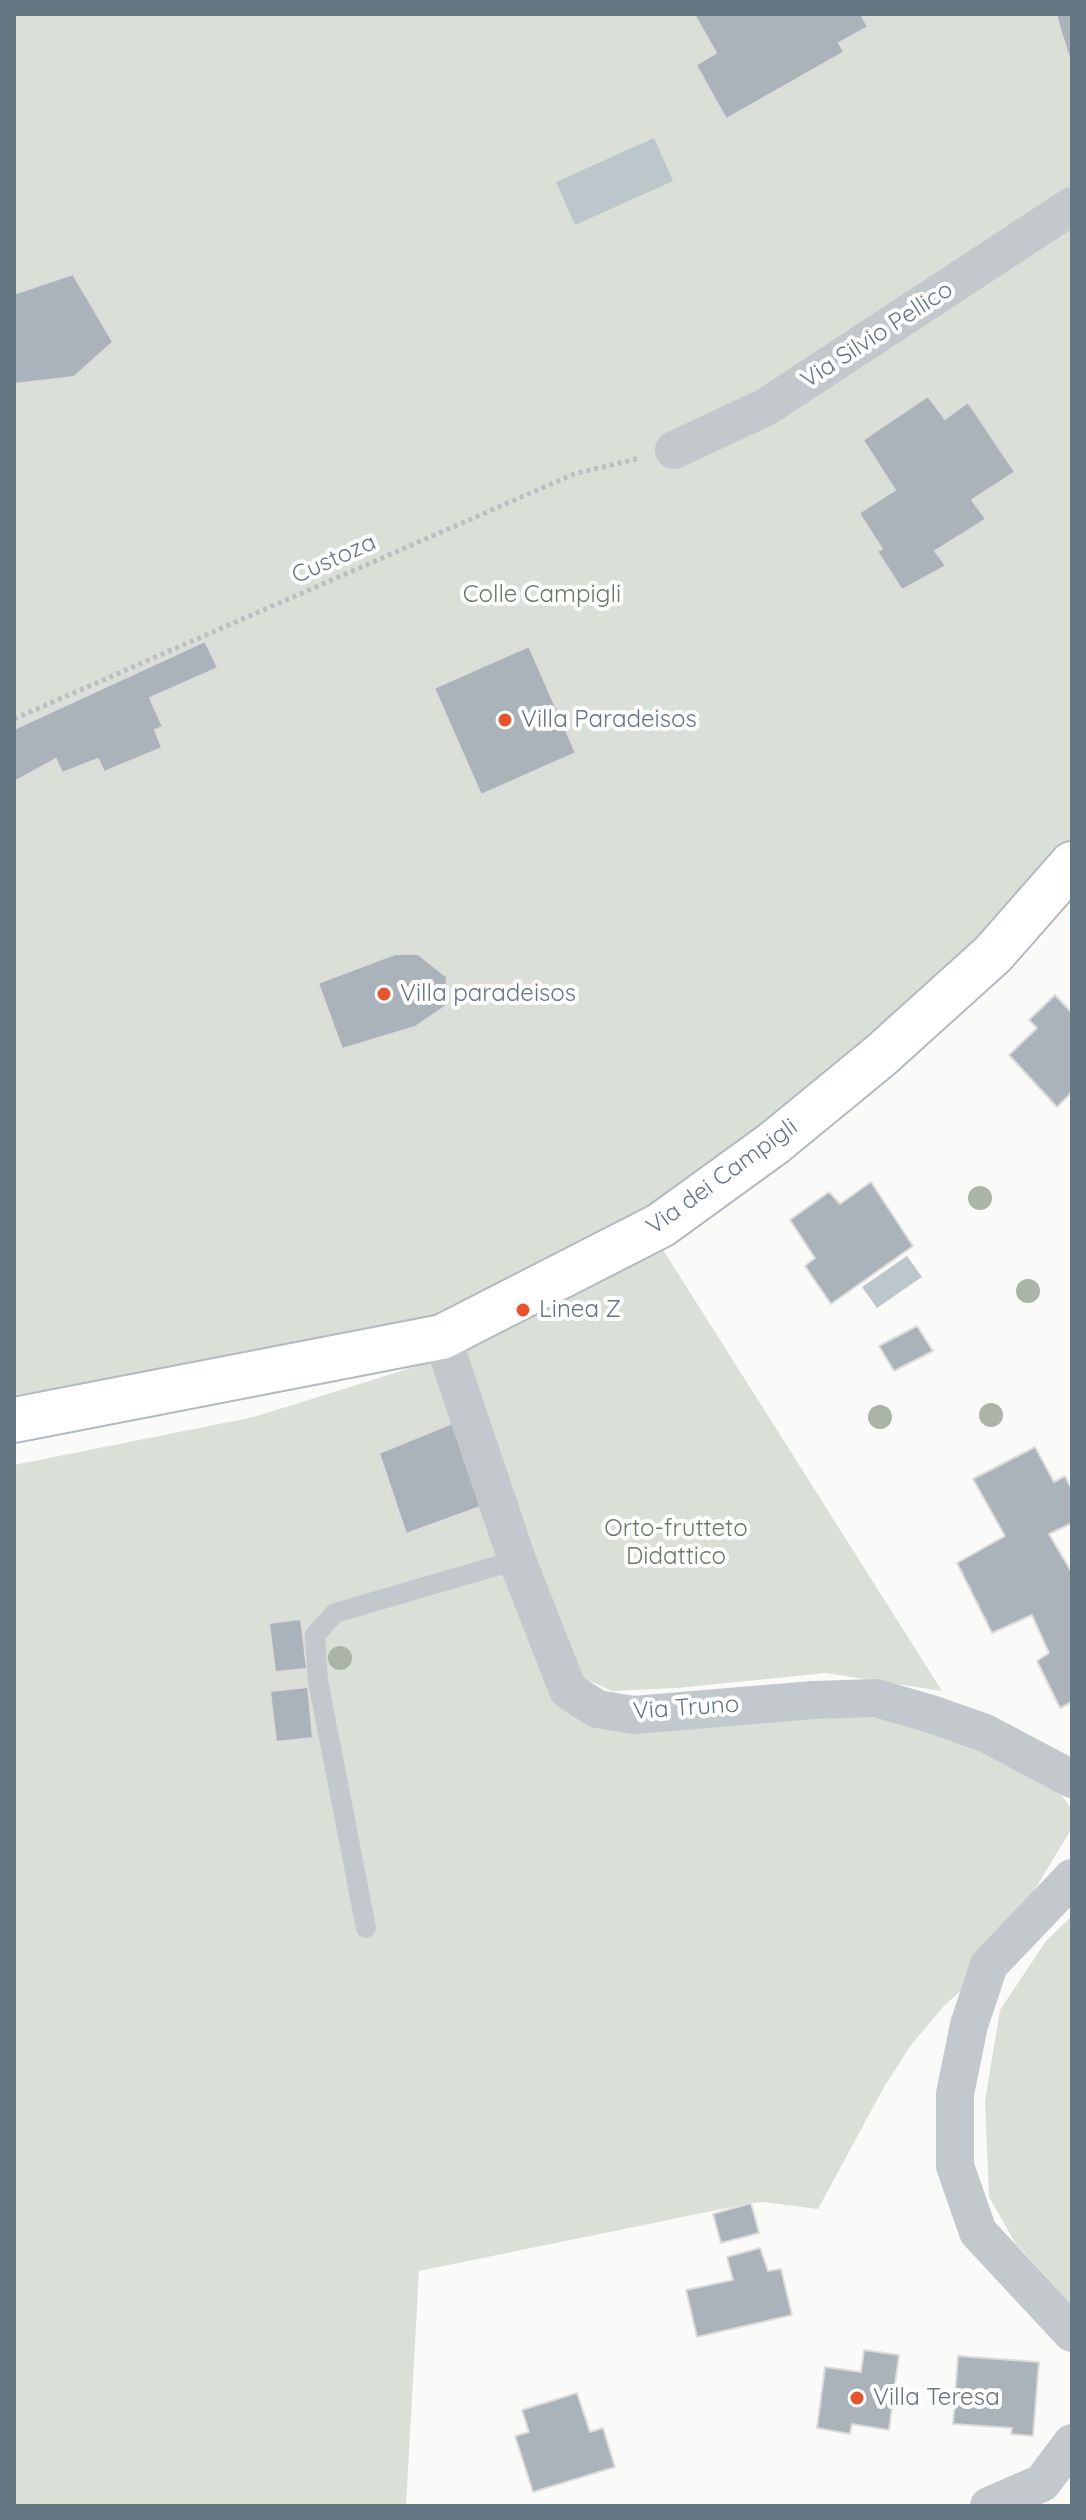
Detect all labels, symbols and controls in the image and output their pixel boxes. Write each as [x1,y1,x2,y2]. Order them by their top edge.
street label: Via Silvio Pellico [796,275,958,395]
street label: Custoza [288,528,380,590]
park label: Colle Campigli [463,581,621,609]
place label: Villa Paradeisos [521,706,697,734]
marker: Villa Paradeisos [496,711,514,729]
place label: Villa paradeisos [400,980,576,1008]
marker: Villa paradeisos [375,985,393,1003]
street label: Via dei Campigli [641,1113,803,1241]
place label: Linea Z [539,1296,621,1324]
marker: Linea Z [514,1301,532,1319]
park label: Orto-frutteto Didattico [604,1515,748,1571]
street label: Via Truno [632,1690,740,1726]
place label: Villa Teresa [873,2384,1000,2412]
marker: Villa Teresa [848,2389,866,2407]

